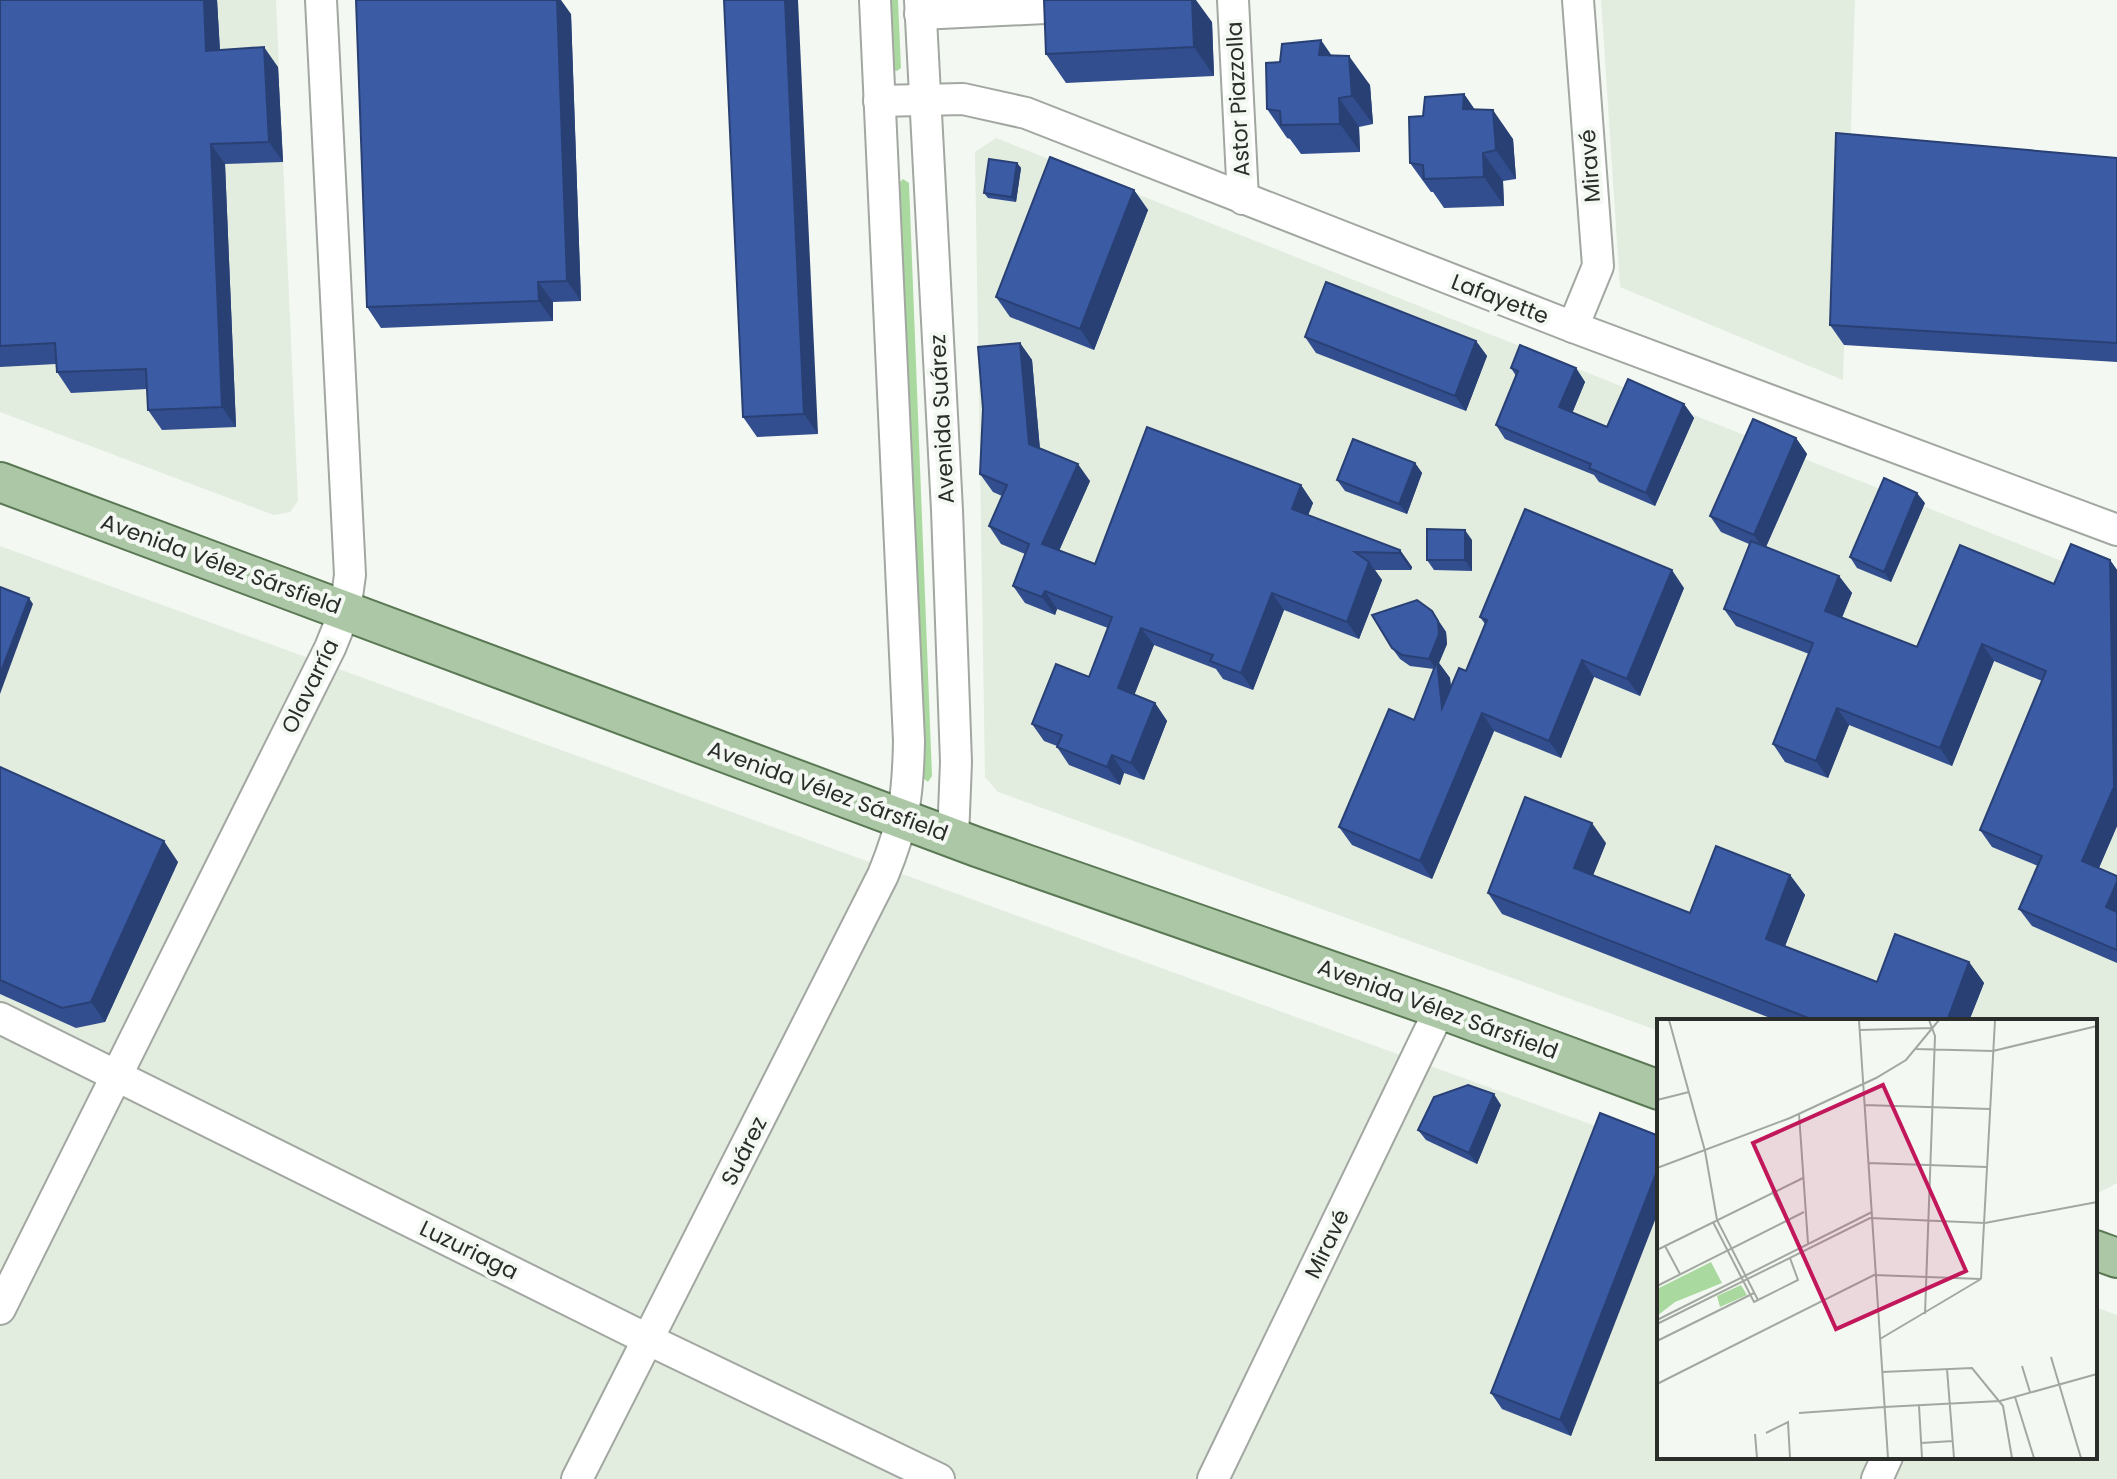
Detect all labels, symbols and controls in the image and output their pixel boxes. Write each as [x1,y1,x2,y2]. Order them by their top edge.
street label: Astor Piazzolla [1218,21,1258,177]
street label: Miravé [1572,128,1608,204]
street label: Lafayette [1447,266,1553,332]
street label: Avenida Suárez [922,333,962,505]
street label: Avenida Vélez Sársfield [97,506,345,622]
street label: Olavarría [274,634,346,738]
street label: Avenida Vélez Sársfield [704,733,952,849]
street label: Avenida Vélez Sársfield [1314,951,1562,1067]
inset map [1657,1019,2097,1459]
street label: Suárez [713,1111,775,1191]
street label: Miravé [1297,1204,1357,1284]
street label: Luzuriaga [415,1213,523,1287]

